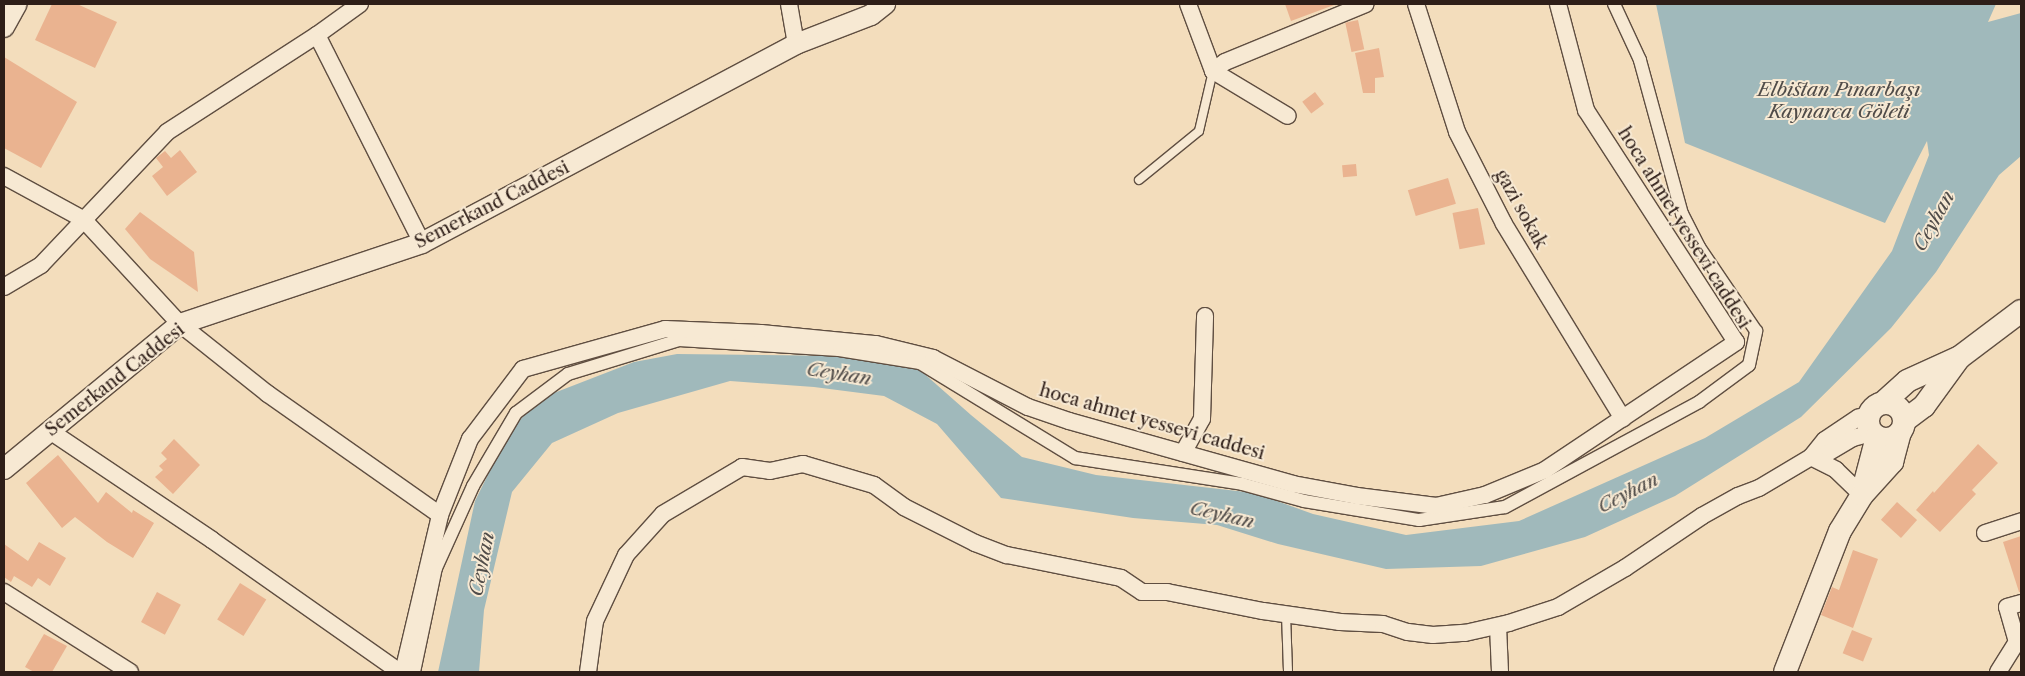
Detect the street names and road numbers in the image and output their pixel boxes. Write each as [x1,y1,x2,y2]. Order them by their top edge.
street label: hoca ahmet yessevi caddesi [1613,123,1755,333]
street label: Semerkand Caddesi [411,157,573,253]
street label: gazi sokak [1490,166,1552,252]
street label: Semerkand Caddesi [41,319,189,441]
street label: hoca ahmet yessevi caddesi [1036,379,1268,465]

